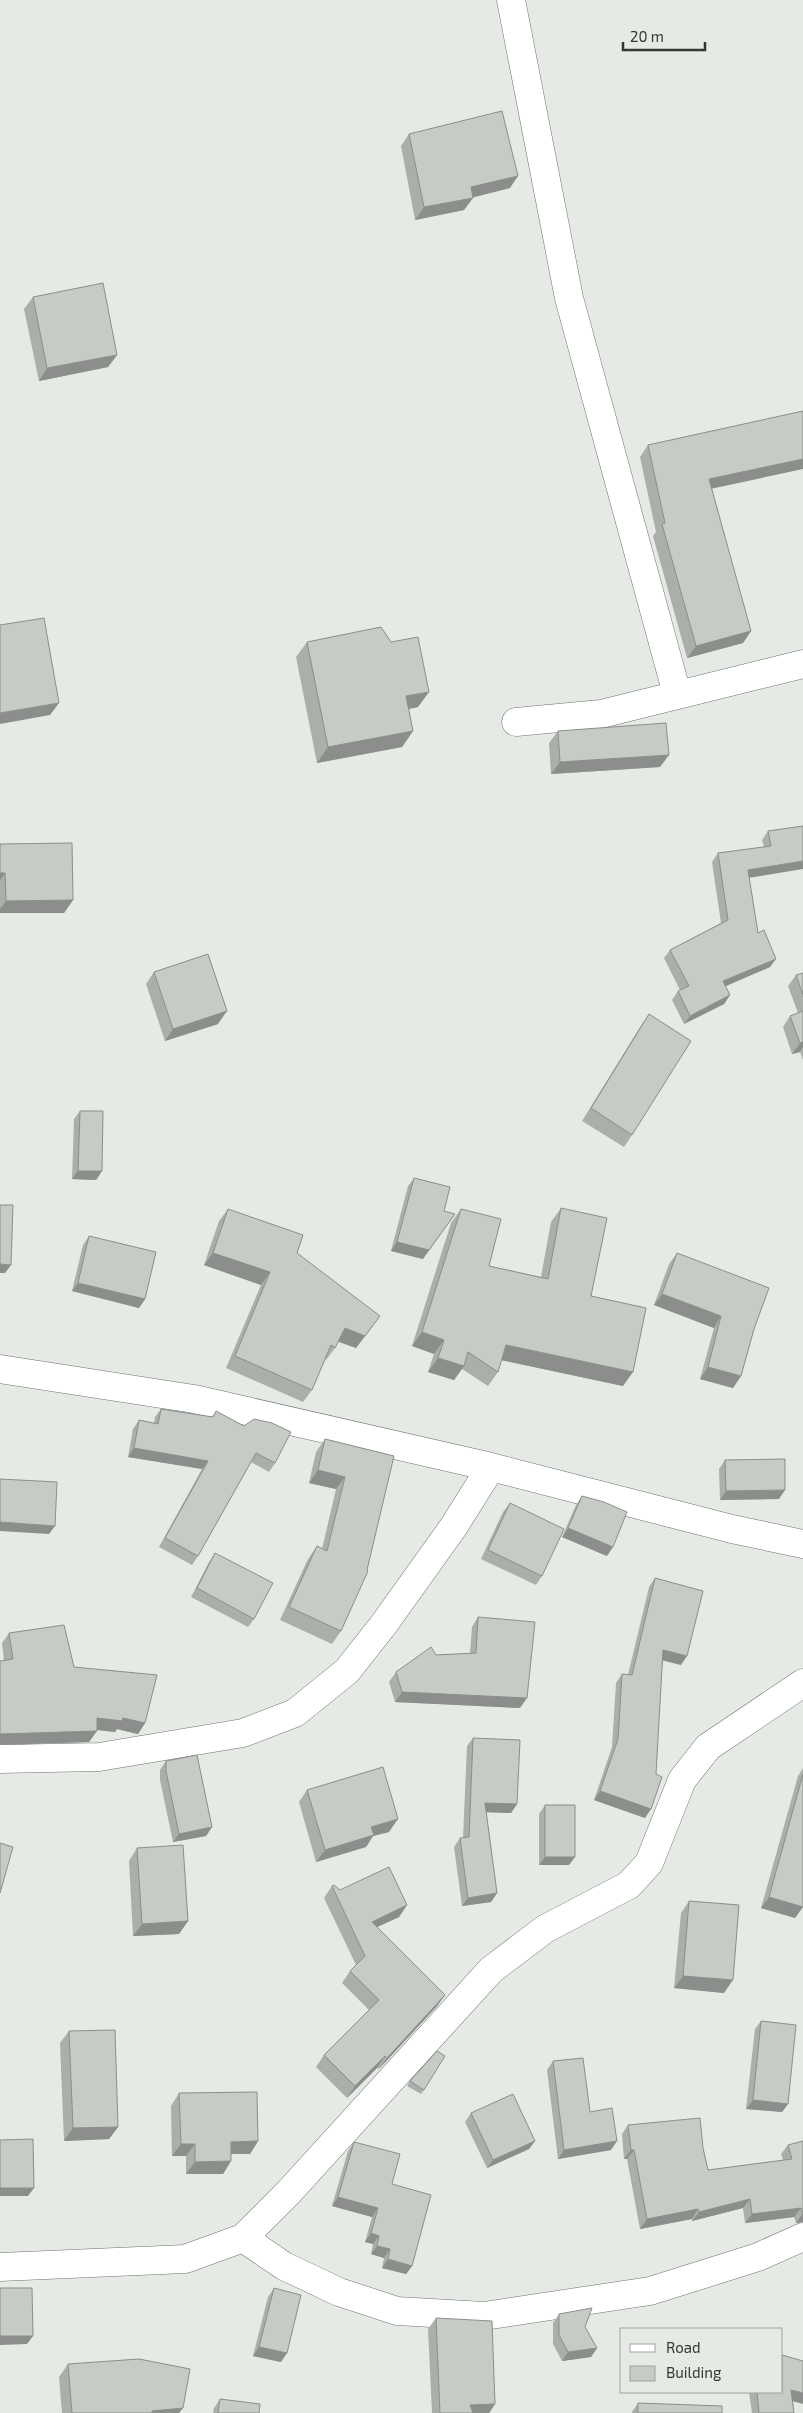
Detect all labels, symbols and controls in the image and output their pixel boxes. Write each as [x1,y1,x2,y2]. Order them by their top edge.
scale bar [623,20,706,52]
text: 20 m [630,27,664,45]
legend [620,2328,783,2393]
text: Road [666,2338,701,2356]
text: Building [666,2363,722,2381]

